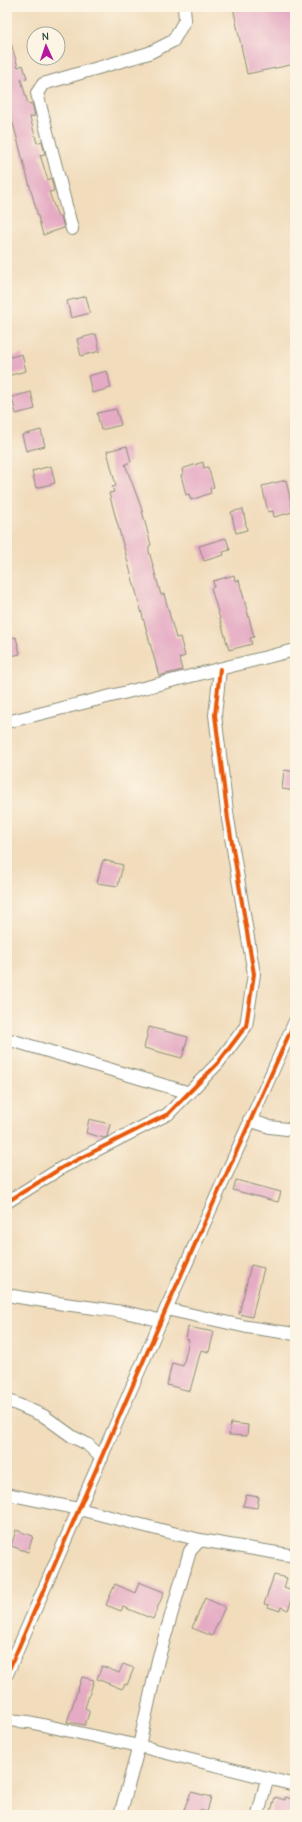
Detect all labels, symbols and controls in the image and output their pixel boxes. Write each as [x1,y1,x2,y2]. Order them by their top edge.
north arrow [26,26,66,66]
text: N [42,30,49,43]

